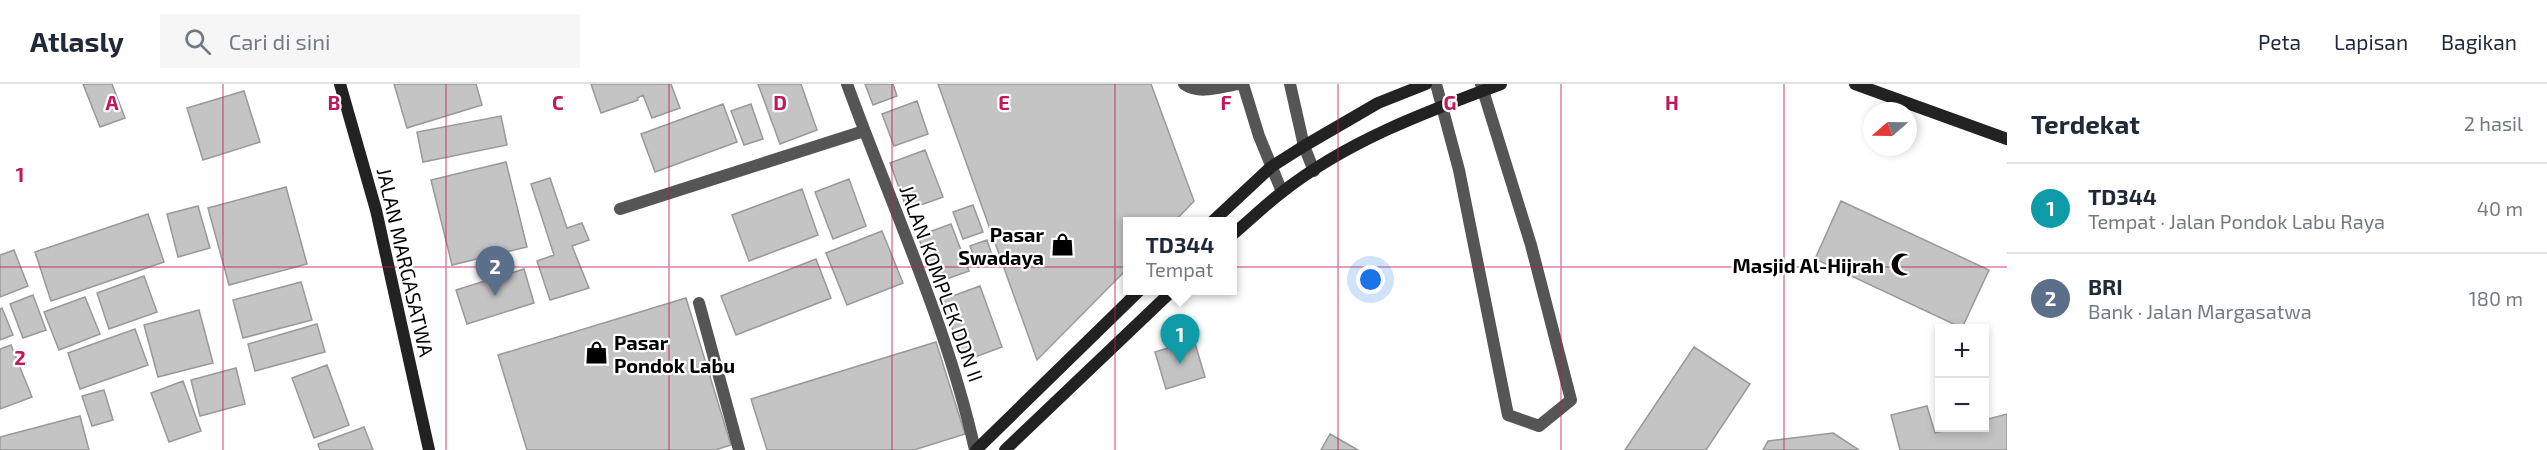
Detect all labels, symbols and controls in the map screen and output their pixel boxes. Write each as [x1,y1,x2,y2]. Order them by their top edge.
search box [160,14,580,68]
text: Atlasly [30,24,124,58]
icon: search [181,25,214,58]
text: Cari di sini [229,28,330,54]
text: Peta [2258,29,2301,54]
text: Lapisan [2334,29,2408,54]
text: Bagikan [2441,29,2517,54]
text: A [105,90,119,114]
text: B [328,90,340,114]
text: C [552,90,564,114]
text: D [773,90,787,114]
text: E [998,90,1010,114]
text: F [1220,90,1232,114]
text: G [1444,90,1456,114]
text: H [1665,90,1679,114]
north arrow [1863,102,1917,156]
text: Terdekat [2031,108,2140,139]
text: 2 hasil [2464,111,2523,135]
text: 1 [16,162,24,186]
street label: JALAN MARGASATWA [373,165,440,359]
street label: JALAN KOMPLEK DDN II [895,181,989,385]
text: TD344 [2088,183,2157,209]
text: 1 [2046,196,2055,220]
text: 40 m [2477,196,2523,220]
text: Tempat · Jalan Pondok Labu Raya [2088,209,2385,233]
popup [1123,217,1237,295]
place label: Pasar Swadaya [958,222,1044,270]
text: TD344 [1146,231,1214,257]
shop icon: Pasar Swadaya [1049,232,1075,258]
pin: 2 [476,246,514,296]
mosque icon: Masjid Al-Hijrah [1889,252,1915,278]
place label: Masjid Al-Hijrah [1732,253,1884,277]
text: Tempat [1146,257,1213,281]
your location [1356,265,1385,294]
text: BRI [2088,273,2123,299]
text: 2 [2045,286,2056,310]
text: 180 m [2469,286,2523,310]
text: Bank · Jalan Margasatwa [2088,299,2312,323]
pin: 1 [1160,314,1200,364]
map controls [1935,324,1989,432]
button: + [1935,324,1989,378]
place label: Pasar Pondok Labu [614,330,735,377]
shop icon: Pasar Pondok Labu [583,340,609,366]
text: 2 [14,345,26,369]
button: − [1935,378,1989,432]

